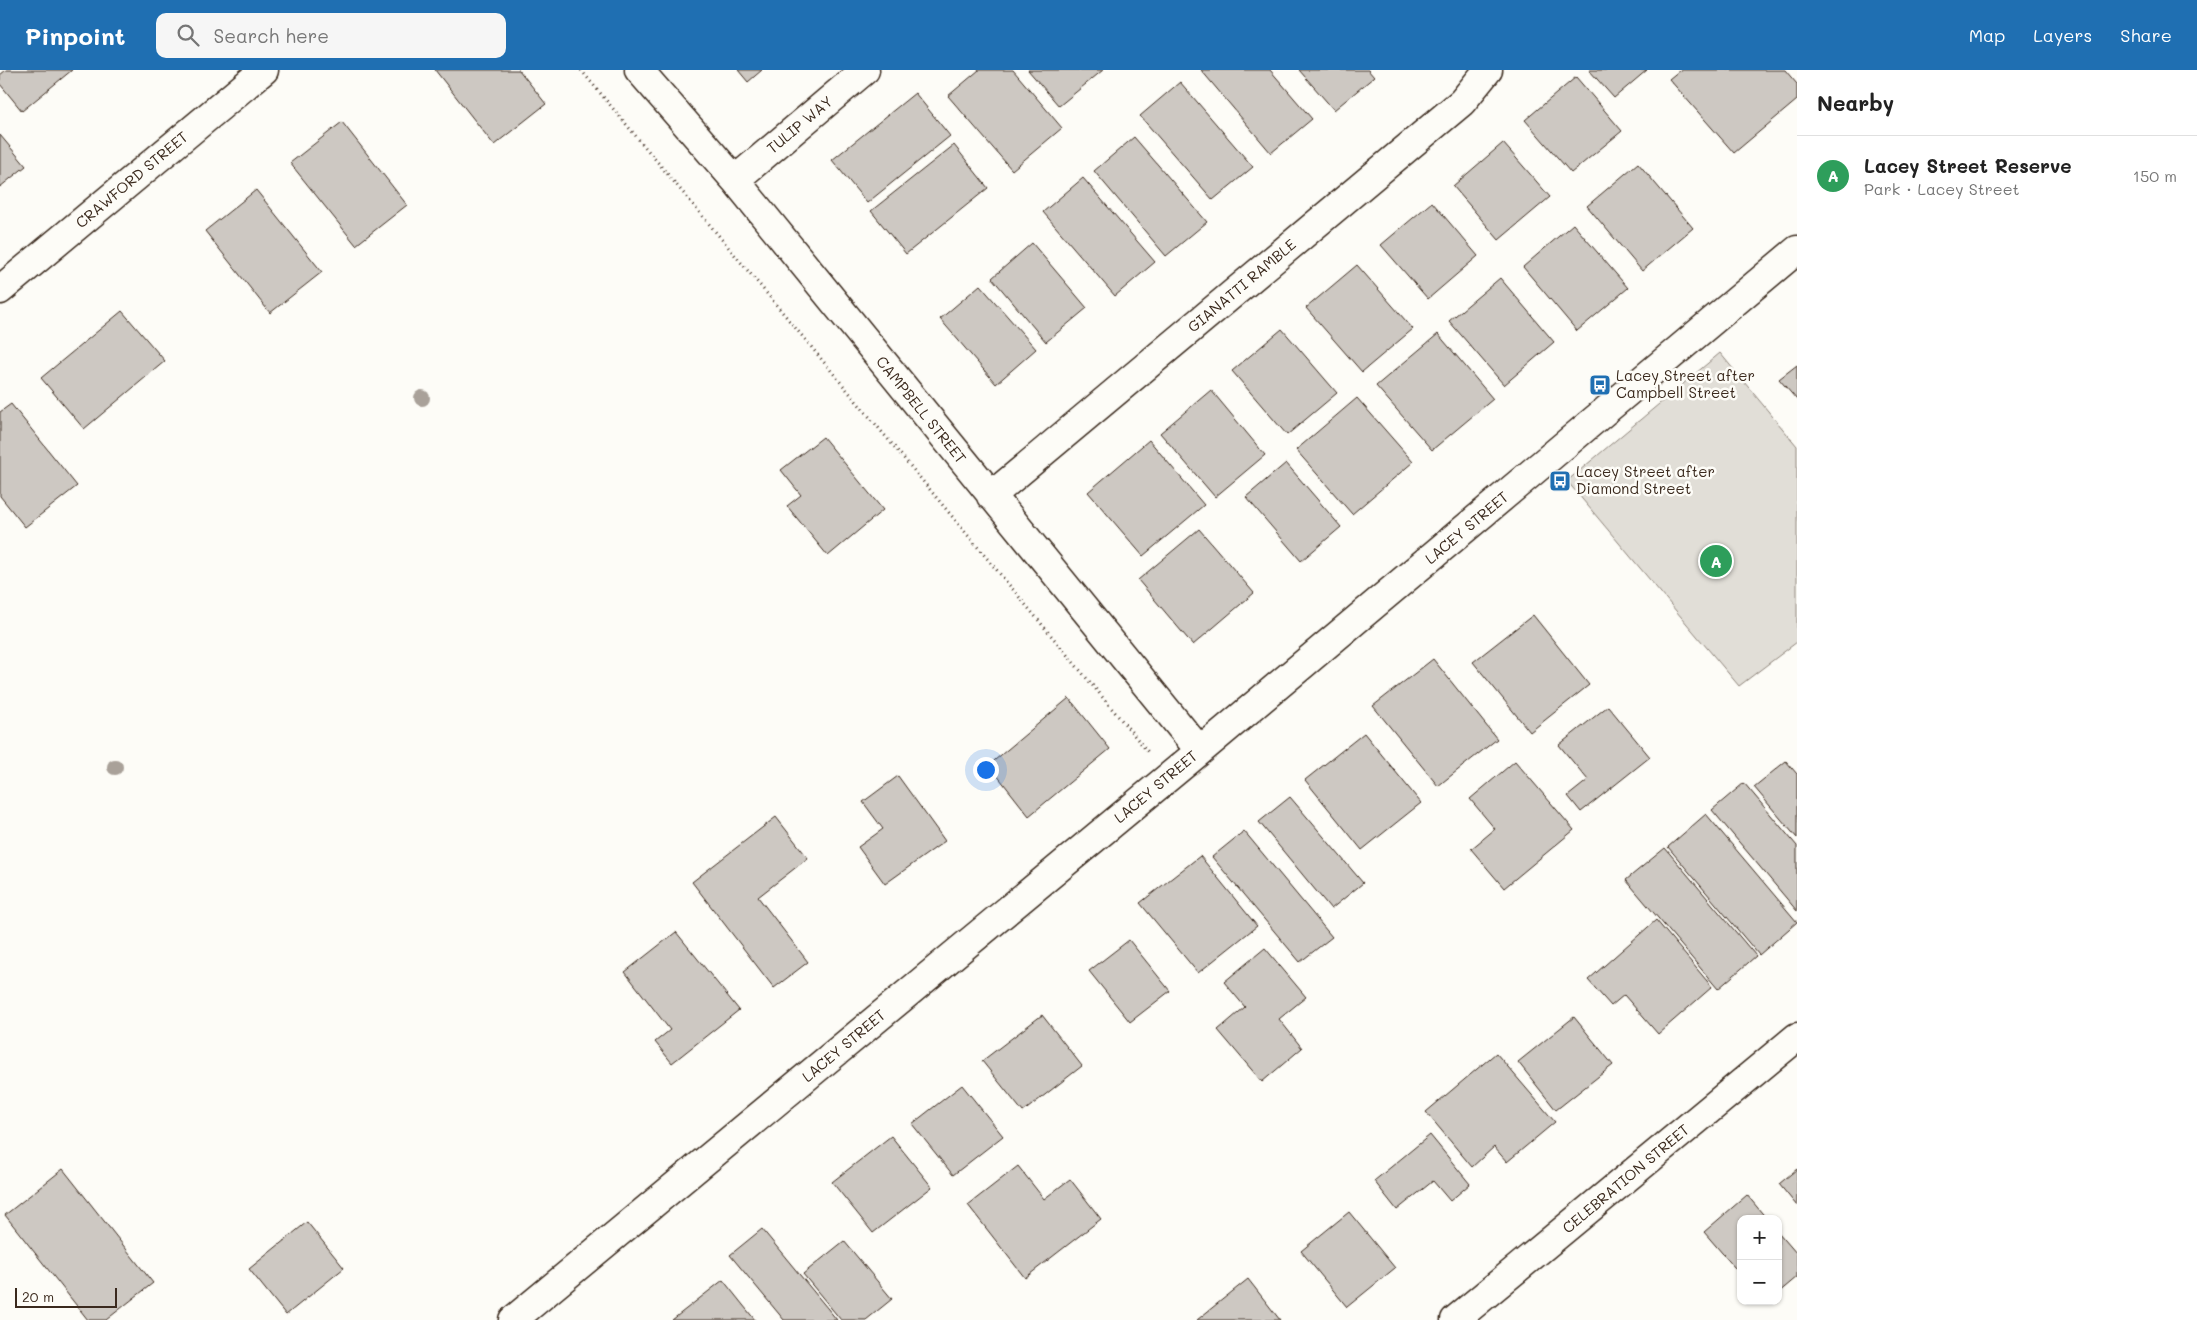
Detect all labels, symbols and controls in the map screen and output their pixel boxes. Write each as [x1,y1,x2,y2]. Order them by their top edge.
search box [156,13,506,58]
text: Pinpoint [25,20,126,51]
icon: search [174,21,202,49]
text: Search here [214,23,329,48]
text: Map [1969,23,2005,47]
text: Layers [2033,23,2092,47]
text: Share [2120,23,2172,47]
text: Nearby [1817,89,1894,116]
street label: TULIP WAY [762,91,836,158]
street label: CRAWFORD STREET [71,126,192,232]
text: Lacey Street Reserve [1864,153,2072,178]
text: A [1827,165,1839,186]
text: 150 m [2133,165,2177,186]
text: Park · Lacey Street [1864,178,2020,199]
street label: GIANATTI RAMBLE [1183,234,1300,336]
street label: CAMPBELL STREET [872,352,971,467]
place label: Lacey Street after Campbell Street [1616,365,1755,402]
bus stop icon: Lacey Street after Campbell Street [1588,373,1612,397]
place label: Lacey Street after Diamond Street [1576,461,1715,498]
bus stop icon: Lacey Street after Diamond Street [1548,469,1572,493]
street label: LACEY STREET [1420,486,1512,568]
pin: A [1700,542,1732,580]
street label: LACEY STREET [1109,745,1201,827]
your location [973,757,999,783]
street label: LACEY STREET [797,1004,889,1086]
street label: CELEBRATION STREET [1558,1119,1693,1237]
map controls [1737,1215,1782,1305]
button: + [1737,1215,1782,1260]
button: − [1737,1260,1782,1305]
scale bar [15,1285,118,1308]
text: 20 m [22,1287,54,1306]

